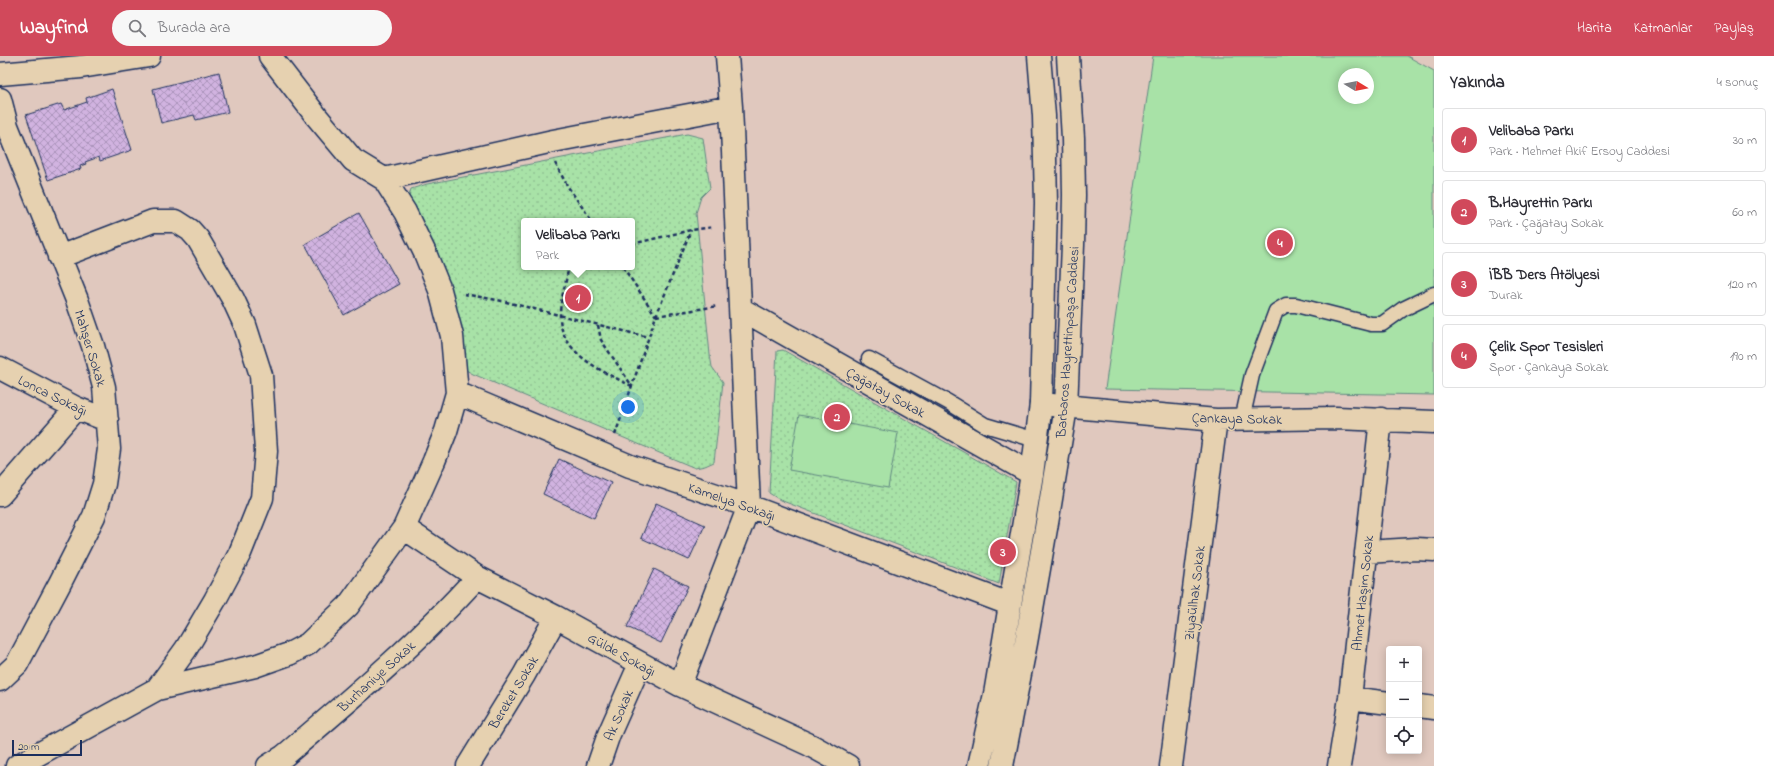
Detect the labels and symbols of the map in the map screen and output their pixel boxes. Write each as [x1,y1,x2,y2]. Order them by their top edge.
north arrow [1338,68,1374,104]
pin: 4 [1267,228,1293,258]
street label: Barbaros Hayrettinpaşa Caddesi [1051,246,1087,440]
pin: 1 [565,283,591,313]
street label: Mahşer Sokak [68,307,111,390]
street label: Çağatay Sokak [841,363,930,425]
street label: Lonca Sokağı [14,370,91,423]
your location [618,397,638,417]
pin: 2 [824,402,850,432]
street label: Çankaya Sokak [1192,408,1283,432]
street label: Kamelya Sokağı [685,478,778,528]
street label: Ahmet Haşim Sokak [1347,534,1380,652]
pin: 3 [990,537,1016,567]
street label: Ziyaülhak Sokak [1179,544,1213,642]
street label: Gülde Sokağı [583,628,659,684]
street label: Burhaniye Sokak [333,636,422,719]
street label: Bereket Sokak [484,651,545,734]
street label: Ak Sokak [599,686,640,745]
scale bar [12,738,82,757]

